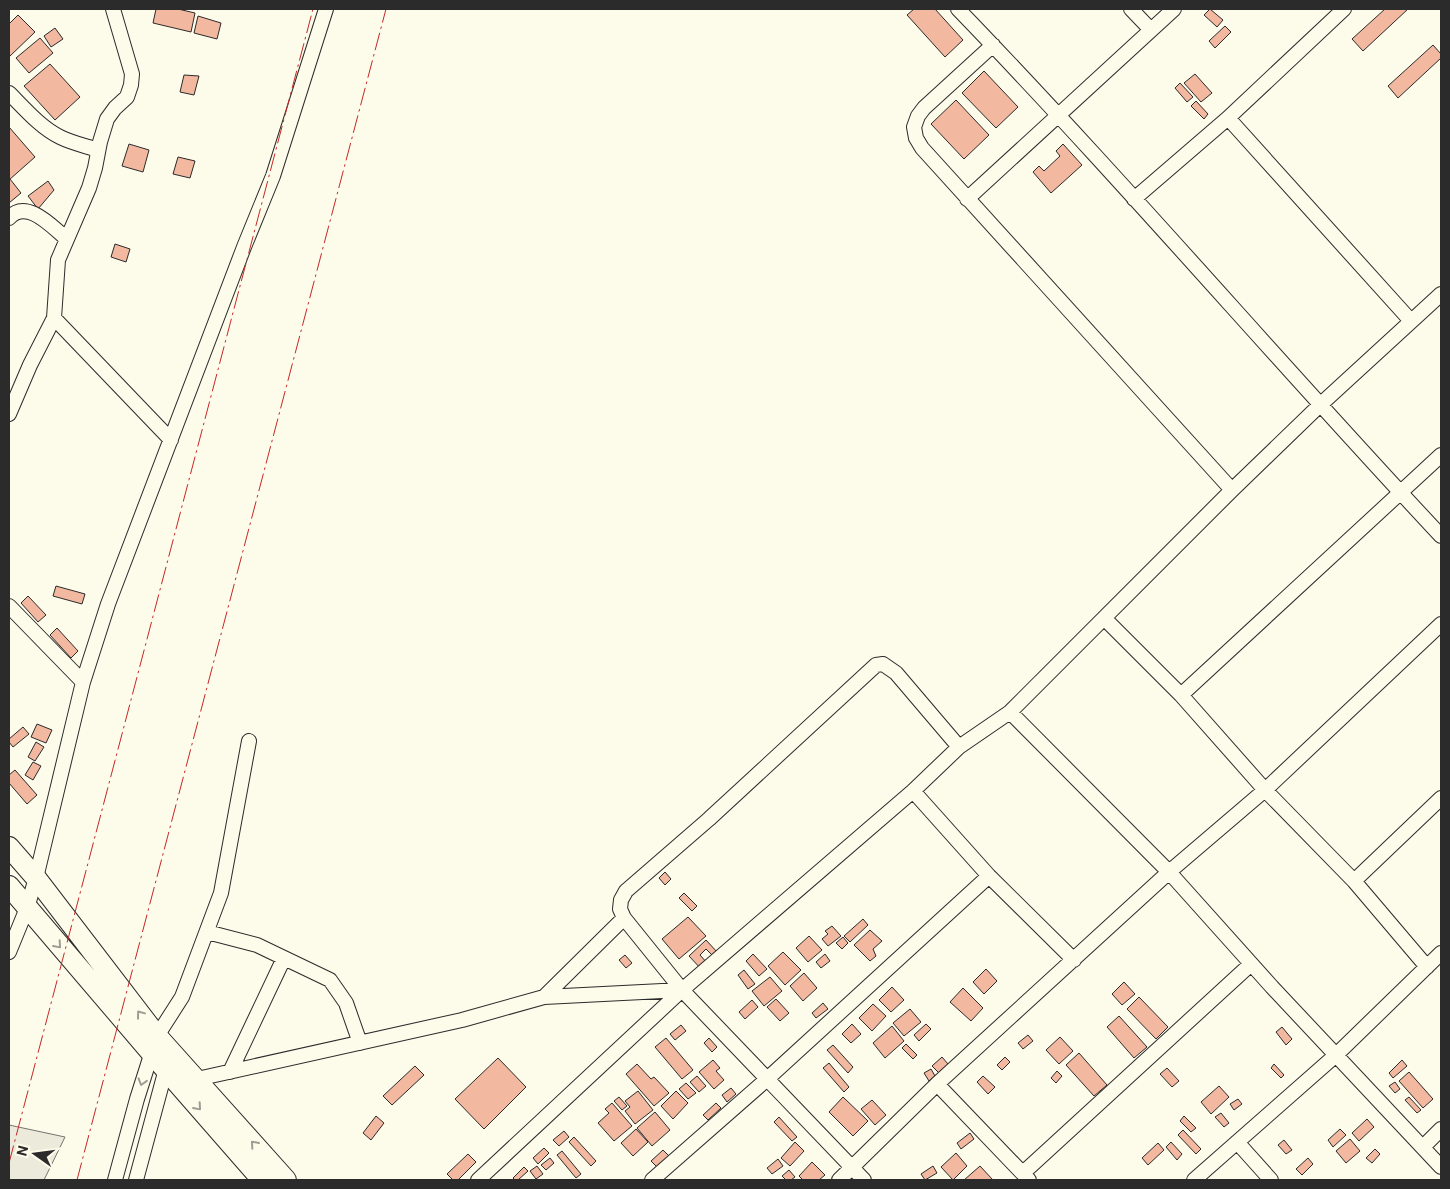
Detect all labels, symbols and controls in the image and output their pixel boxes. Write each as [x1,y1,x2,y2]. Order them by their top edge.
one-way arrow [53,939,62,948]
one-way arrow [138,1011,146,1020]
one-way arrow [137,1078,147,1086]
one-way arrow [192,1101,201,1110]
north arrow [10,1129,60,1179]
one-way arrow [251,1140,260,1149]
text: N [13,1144,31,1158]

